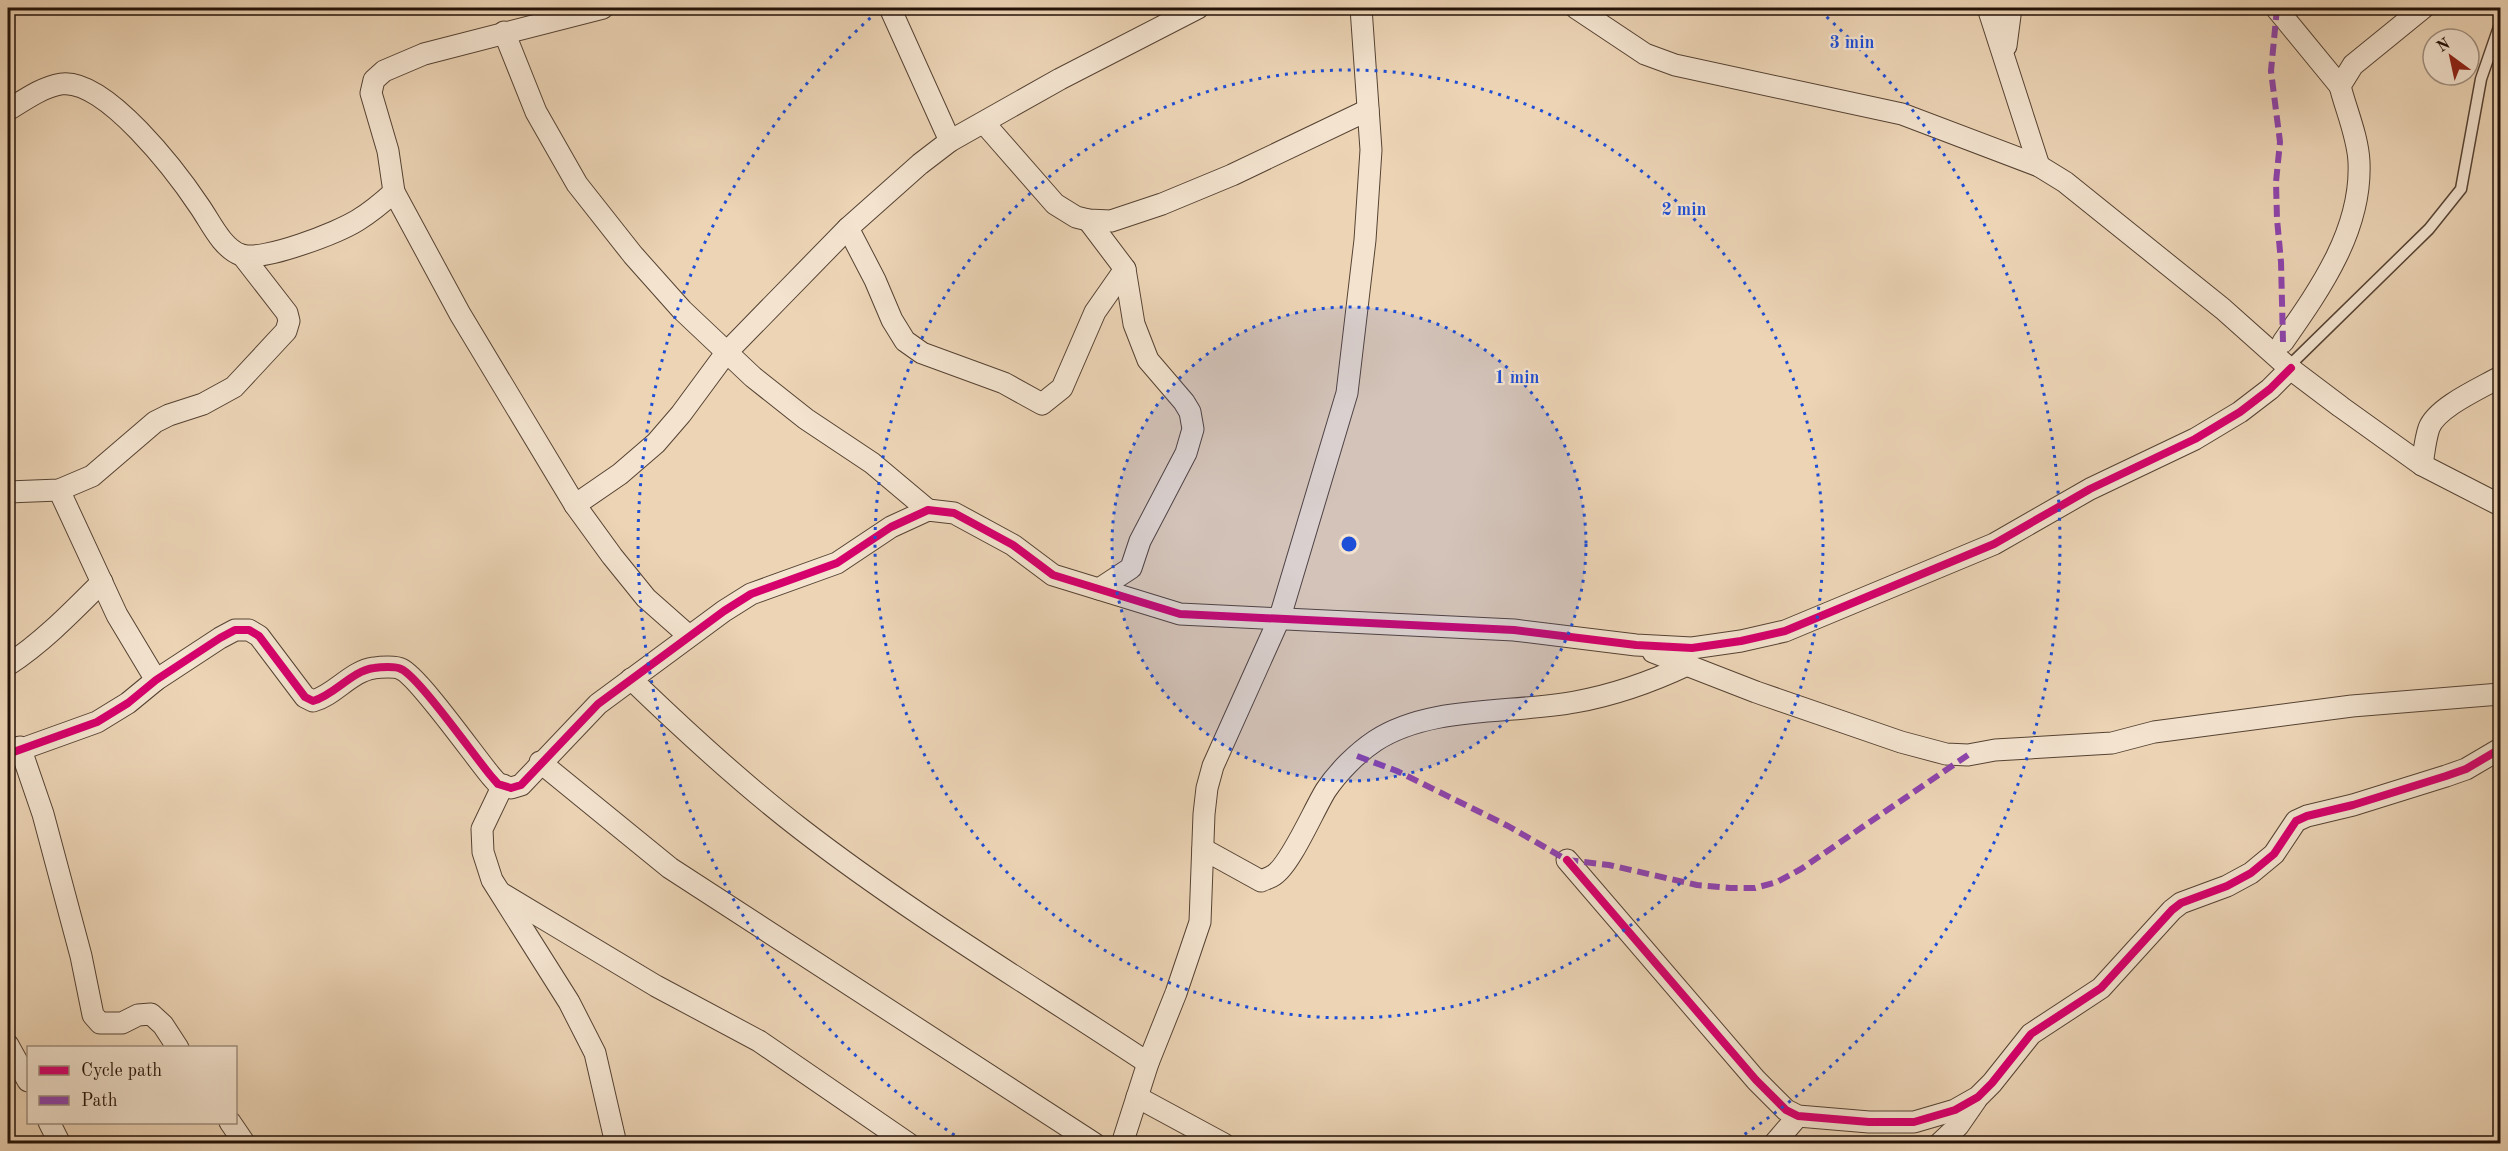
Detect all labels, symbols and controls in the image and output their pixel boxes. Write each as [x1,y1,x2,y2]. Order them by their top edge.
north arrow [2421,27,2481,87]
text: 3 min [1829,34,1875,52]
text: N [2434,36,2454,56]
text: 2 min [1661,201,1707,219]
text: 1 min [1494,369,1540,387]
centre of rings [1339,534,1359,554]
legend [27,1046,237,1124]
text: Cycle path [81,1062,162,1080]
text: Path [81,1092,118,1110]

